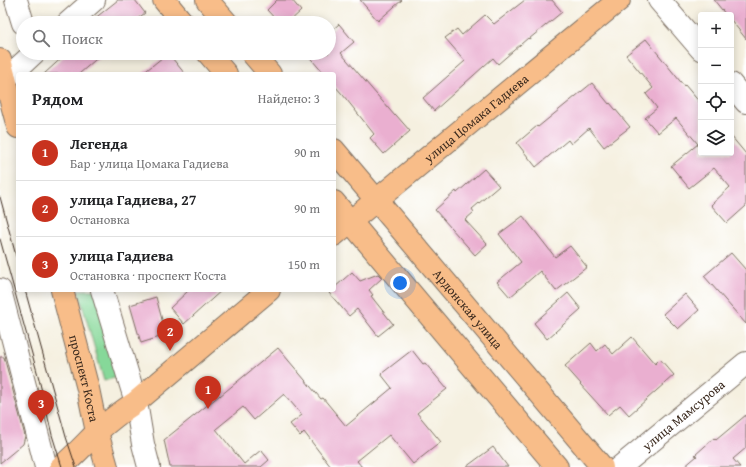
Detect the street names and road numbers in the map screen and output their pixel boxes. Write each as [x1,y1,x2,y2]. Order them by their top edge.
street label: улица Цомака Гадиева [419,69,533,167]
street label: Ардонская улица [429,265,508,354]
street label: проспект Коста [65,333,104,424]
street label: улица Мамсурова [637,374,729,455]

